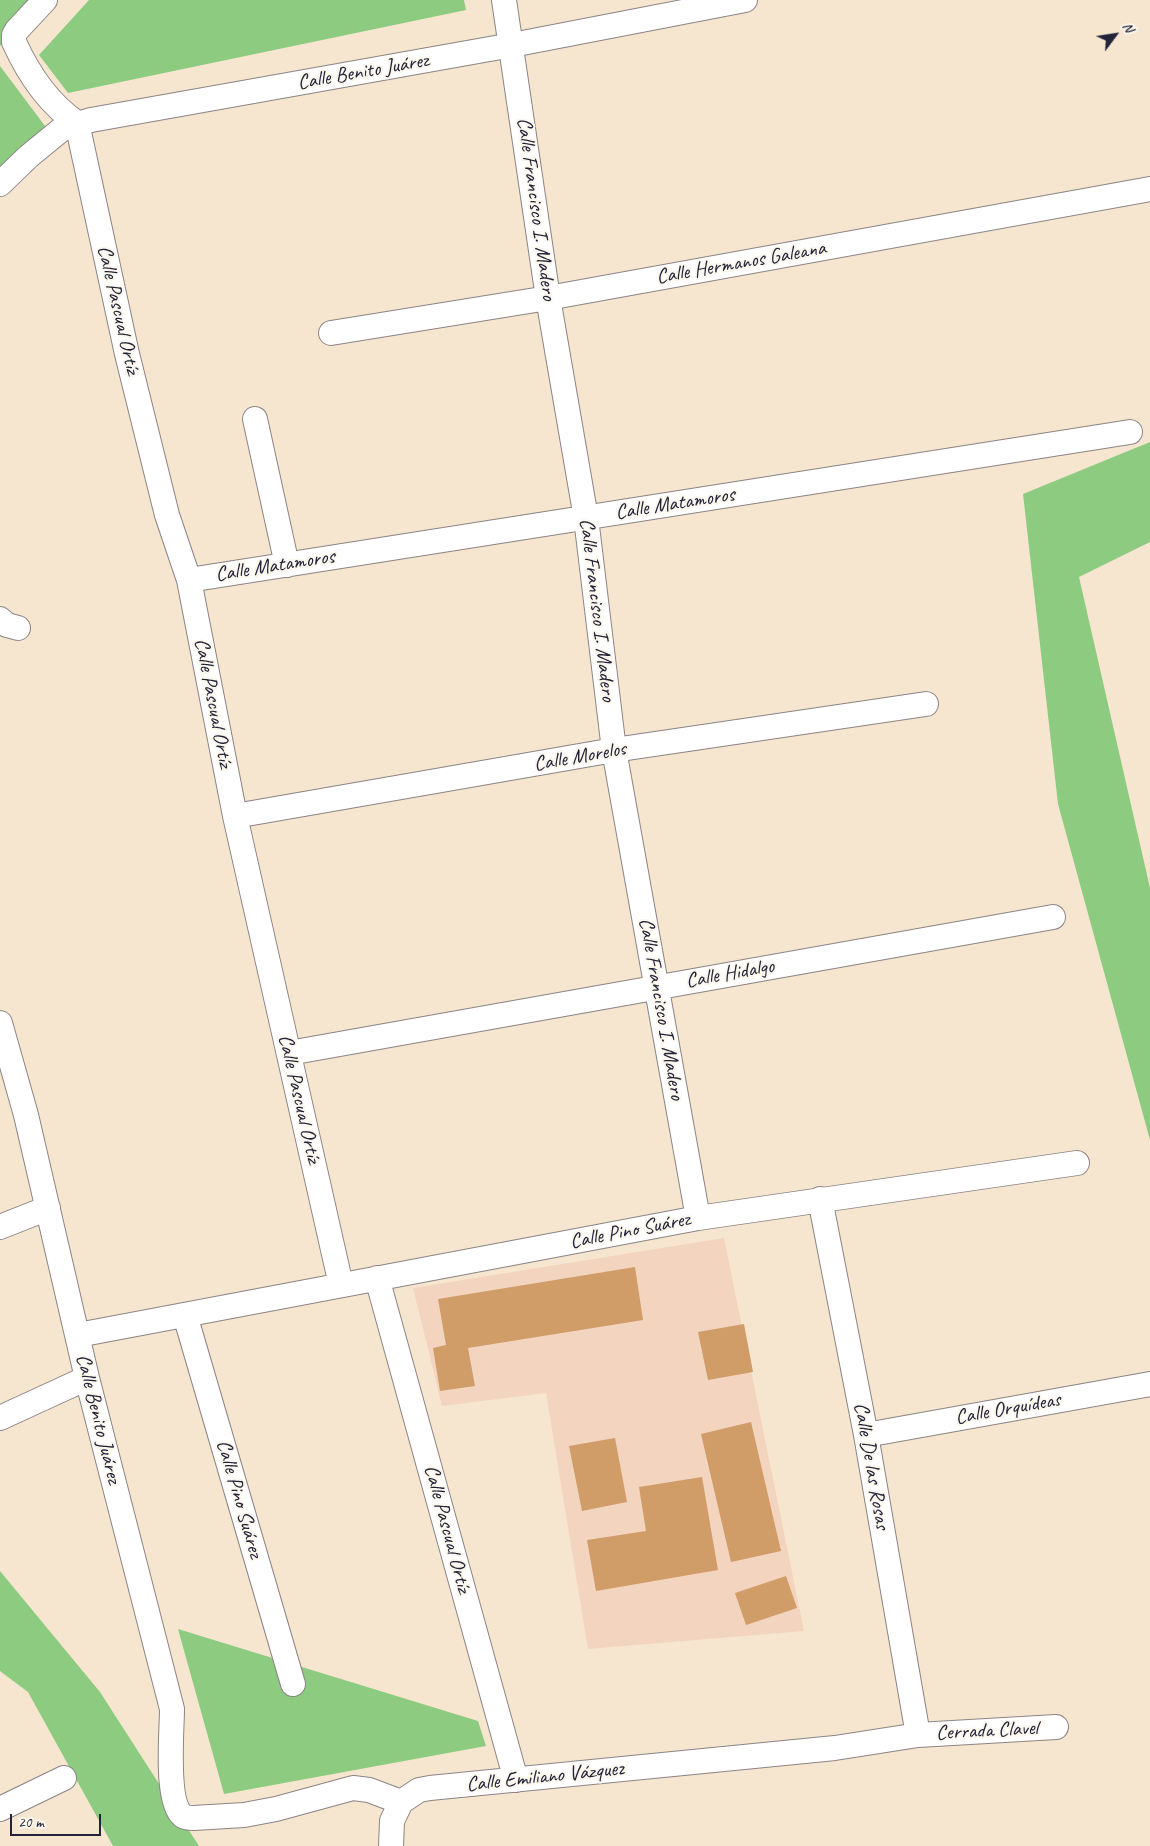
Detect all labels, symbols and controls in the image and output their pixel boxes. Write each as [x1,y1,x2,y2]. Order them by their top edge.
north arrow [1090,10,1140,60]
text: N [1119,19,1138,35]
street label: Calle Benito Juárez [296,48,430,96]
street label: Calle Francisco I. Madero [511,116,561,302]
street label: Calle Hermanos Galeana [654,236,828,290]
street label: Calle Pascual Ortíz [91,243,145,377]
street label: Calle Matamoros [614,482,736,526]
street label: Calle Francisco I. Madero [573,517,621,703]
street label: Calle Matamoros [214,544,336,588]
street label: Calle Pascual Ortíz [188,636,238,770]
street label: Calle Morelos [532,737,628,777]
street label: Calle Francisco I. Madero [633,916,689,1102]
street label: Calle Hidalgo [684,954,776,994]
street label: Calle Pascual Ortíz [272,1032,326,1166]
street label: Calle Pino Suárez [568,1207,692,1255]
street label: Calle Benito Juárez [70,1352,126,1486]
street label: Calle Orquídeas [953,1387,1063,1431]
street label: Calle De las Rosas [847,1401,895,1531]
street label: Calle Pino Suárez [210,1437,268,1561]
street label: Calle Pascual Ortíz [418,1462,476,1596]
street label: Cerrada Clavel [935,1716,1039,1746]
street label: Calle Emiliano Vázquez [465,1756,625,1798]
scale bar [12,1804,104,1836]
text: 20 m [18,1813,44,1832]

